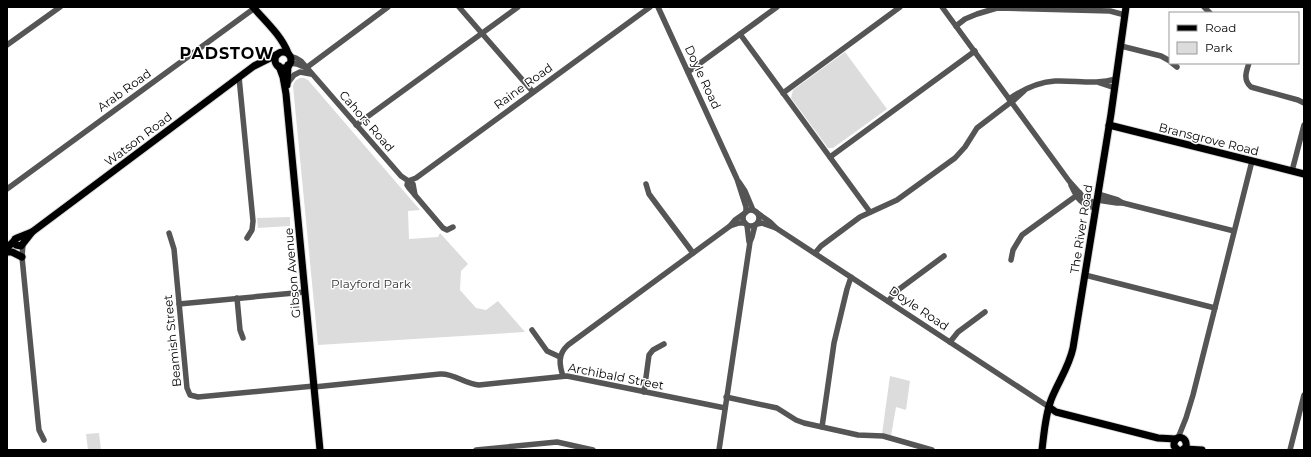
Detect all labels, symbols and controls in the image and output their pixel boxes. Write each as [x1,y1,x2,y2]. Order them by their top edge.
legend [1169,12,1299,64]
text: Road [1205,20,1236,35]
text: Park [1205,40,1233,55]
street label: Doyle Road [682,43,724,111]
district label: PADSTOW [180,44,274,63]
street label: Raine Road [491,60,555,112]
street label: Arab Road [94,66,154,114]
street label: Cahors Road [336,87,398,155]
street label: Watson Road [101,109,175,169]
street label: Bransgrove Road [1157,119,1261,159]
street label: The River Road [1067,183,1095,275]
street label: Gibson Avenue [281,227,303,319]
park label: Playford Park [331,276,412,291]
street label: Doyle Road [886,283,952,333]
street label: Beamish Street [160,294,184,388]
street label: Archibald Street [567,359,665,393]

